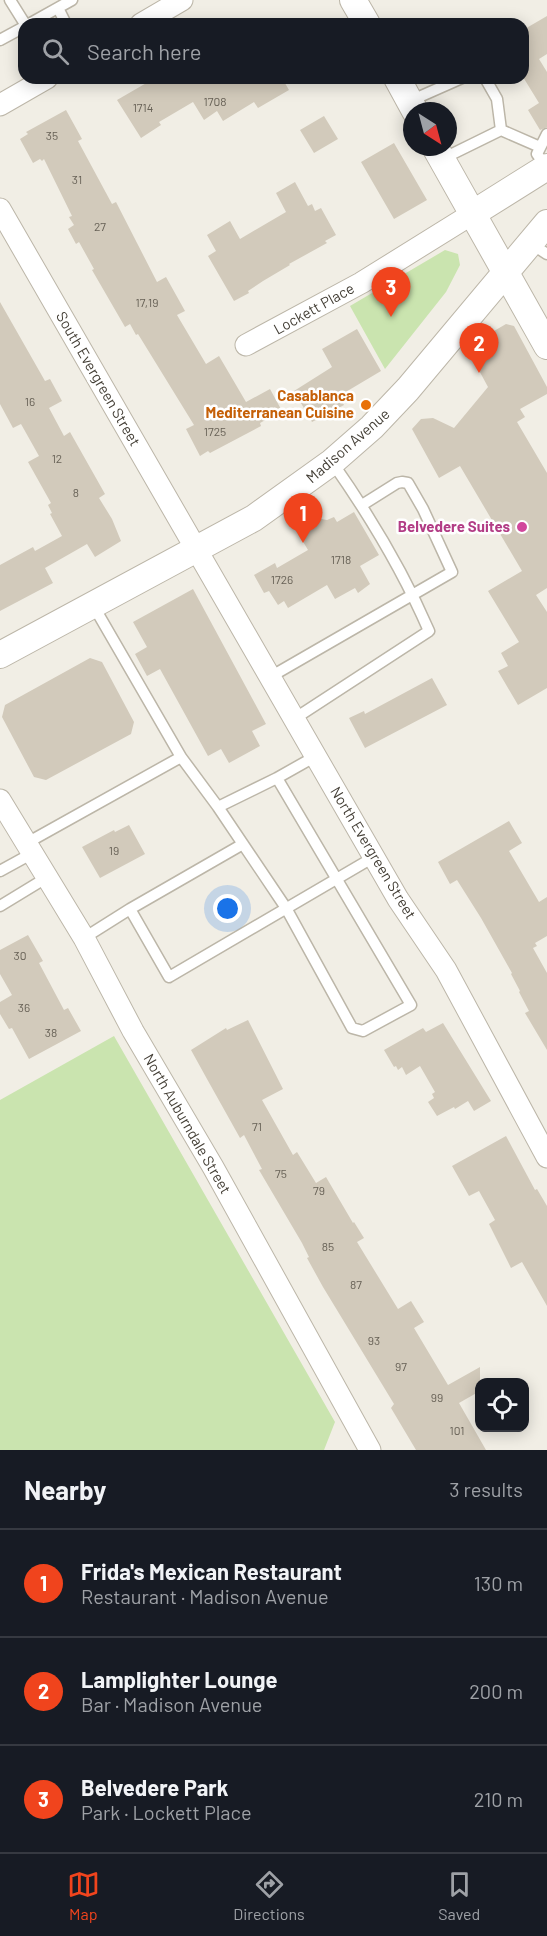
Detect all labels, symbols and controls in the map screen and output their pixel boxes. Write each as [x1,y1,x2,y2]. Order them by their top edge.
search box [18,18,529,84]
icon: search [39,35,72,68]
text: Search here [87,38,201,64]
house number: 1708 [204,94,226,108]
house number: 1714 [133,100,153,114]
north arrow [403,102,457,156]
house number: 35 [46,128,58,142]
house number: 31 [72,172,82,186]
house number: 27 [94,219,106,233]
pin: 3 [372,268,410,317]
street label: Lockett Place [270,279,357,338]
house number: 17,19 [136,295,158,309]
street label: South Evergreen Street [53,308,145,449]
pin: 2 [460,324,498,373]
place label: Casablanca Mediterranean Cuisine [205,386,354,421]
house number: 16 [25,394,35,408]
marker: Casablanca Mediterranean Cuisine [359,398,373,412]
street label: Madison Avenue [302,404,393,486]
house number: 1725 [204,424,226,438]
house number: 12 [52,451,62,465]
house number: 8 [73,485,79,499]
pin: 1 [284,494,322,543]
place label: Belvedere Suites [398,517,510,535]
marker: Belvedere Suites [515,520,529,534]
house number: 1718 [331,552,351,566]
house number: 1726 [271,572,293,586]
street label: North Evergreen Street [327,783,421,922]
house number: 19 [109,843,119,857]
your location [213,894,242,923]
house number: 30 [14,948,26,962]
house number: 36 [18,1000,30,1014]
house number: 38 [45,1025,57,1039]
street label: North Auburndale Street [140,1050,235,1197]
house number: 71 [252,1119,262,1133]
house number: 75 [275,1166,287,1180]
house number: 79 [313,1183,325,1197]
house number: 85 [322,1239,334,1253]
house number: 87 [350,1277,362,1291]
house number: 93 [368,1333,380,1347]
house number: 97 [395,1359,407,1373]
map controls [475,1378,529,1432]
button: locate [475,1378,529,1432]
house number: 99 [431,1390,443,1404]
house number: 101 [450,1423,464,1437]
text: Nearby [24,1474,106,1505]
text: 3 results [449,1477,523,1501]
text: Frida's Mexican Restaurant [81,1558,342,1584]
text: 1 [40,1571,47,1595]
text: 130 m [474,1571,523,1595]
text: Restaurant · Madison Avenue [81,1584,329,1608]
text: Lamplighter Lounge [81,1666,277,1692]
text: 2 [38,1679,49,1703]
text: 200 m [469,1679,523,1703]
text: Bar · Madison Avenue [81,1692,263,1716]
text: Belvedere Park [81,1774,229,1800]
text: 3 [38,1787,49,1811]
text: 210 m [474,1787,523,1811]
text: Park · Lockett Place [81,1800,252,1824]
tab: Map [67,1868,100,1923]
tab: Directions [233,1868,305,1923]
tab: Saved [438,1868,480,1923]

